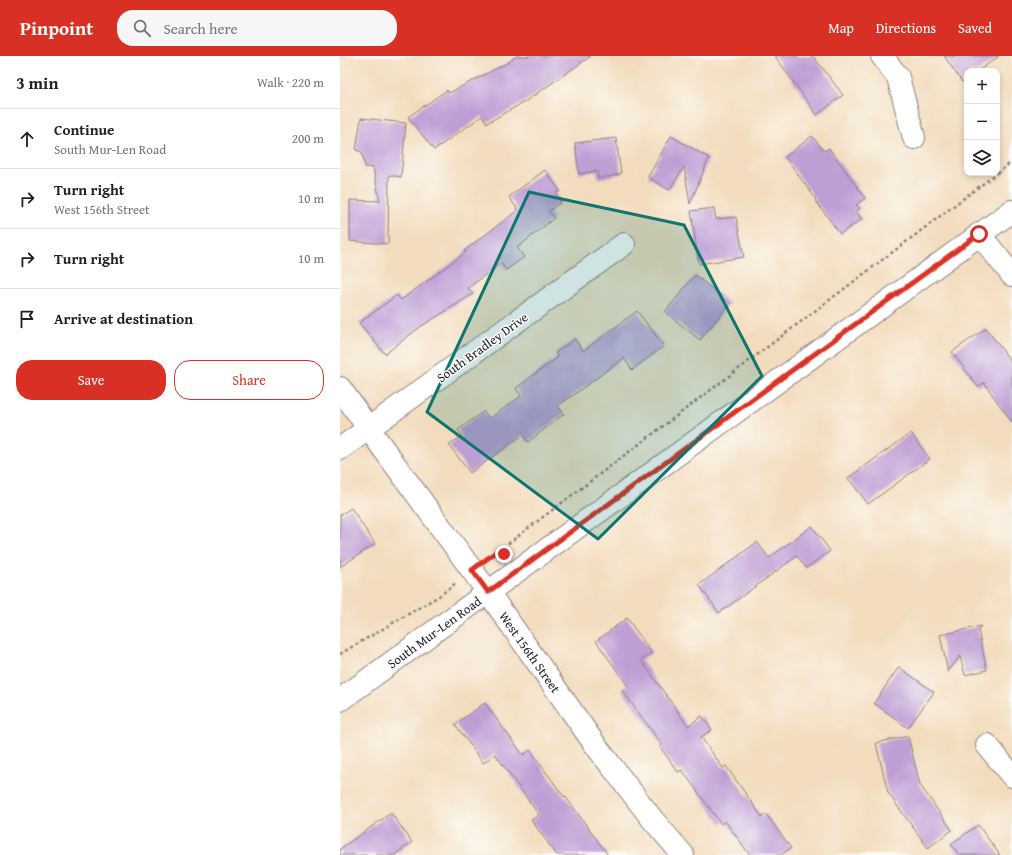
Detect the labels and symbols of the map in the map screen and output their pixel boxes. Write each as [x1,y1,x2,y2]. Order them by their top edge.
route start [970,225,988,243]
street label: South Bradley Drive [433,308,532,387]
route end [495,545,513,563]
street label: South Mur-Len Road [383,592,485,673]
street label: West 156th Street [494,608,565,697]

